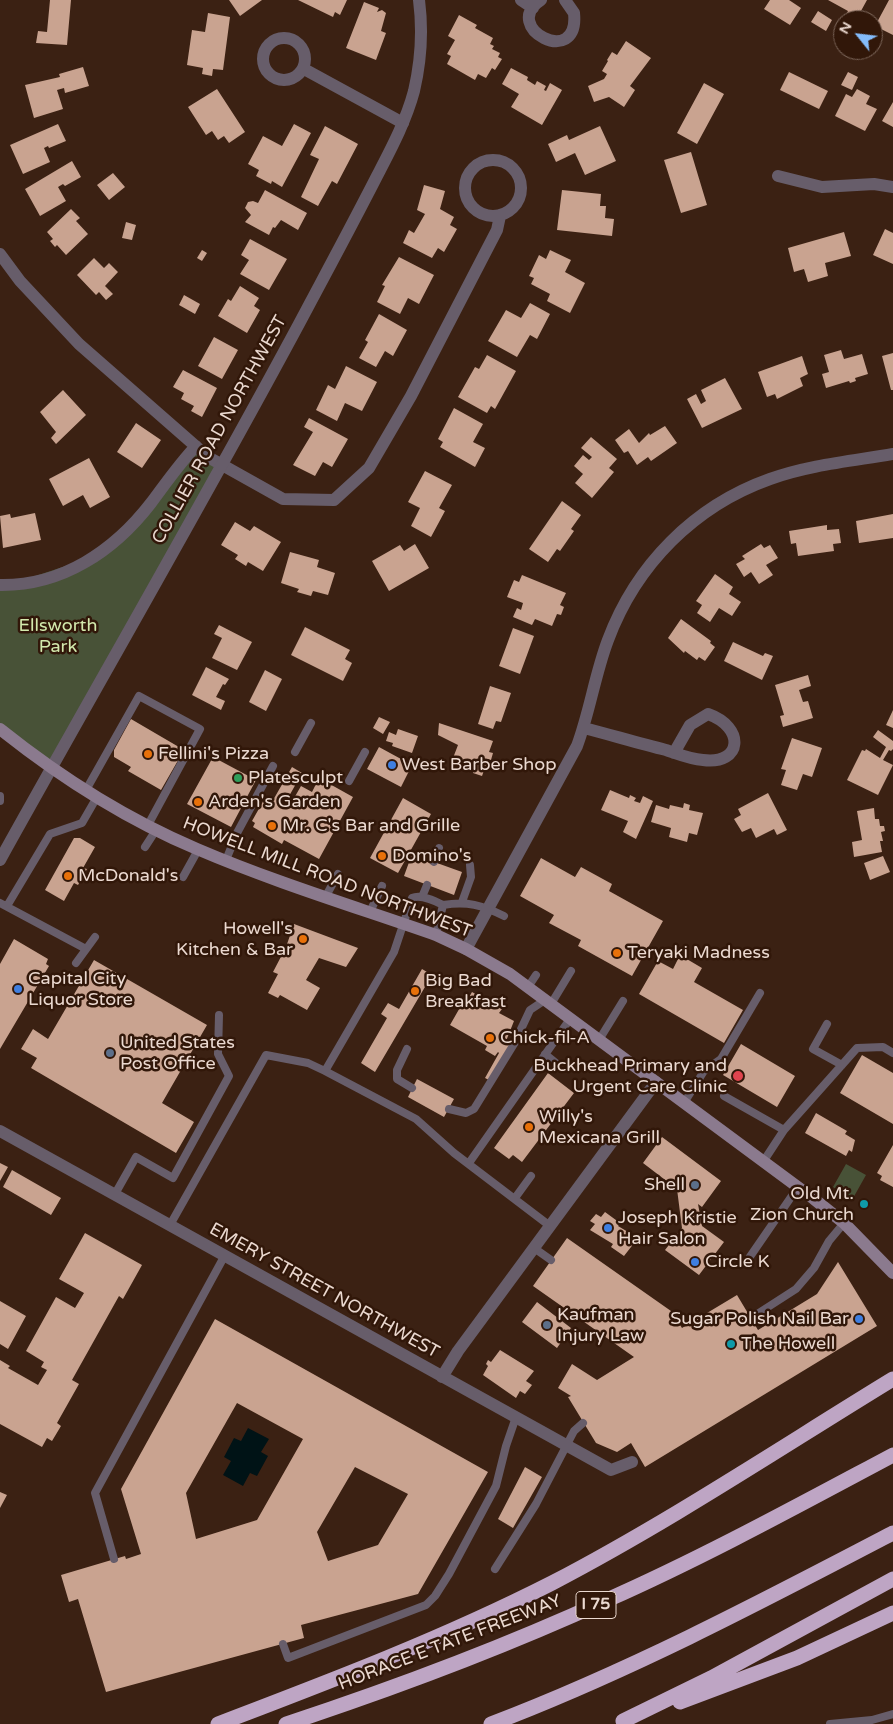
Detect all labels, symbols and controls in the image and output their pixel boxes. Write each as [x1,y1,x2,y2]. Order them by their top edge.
north arrow [833,10,883,60]
text: N [835,19,855,37]
street label: COLLIER ROAD NORTHWEST [148,312,292,548]
park label: Ellsworth Park [19,615,97,658]
place label: Fellini's Pizza [158,743,269,765]
marker: Fellini's Pizza [142,748,154,760]
place label: West Barber Shop [402,754,557,776]
marker: West Barber Shop [386,759,398,771]
place label: Platesculpt [248,767,343,789]
marker: Platesculpt [232,772,244,784]
place label: Arden's Garden [208,791,341,813]
marker: Arden's Garden [192,796,204,808]
street label: HOWELL MILL ROAD NORTHWEST [180,813,474,943]
place label: Mr. C's Bar and Grille [282,815,460,837]
marker: Mr. C's Bar and Grille [266,820,278,832]
place label: Domino's [392,845,471,867]
marker: Domino's [376,850,388,862]
place label: McDonald's [78,865,178,887]
marker: McDonald's [62,870,74,882]
place label: Howell's Kitchen & Bar [176,918,293,961]
marker: Howell's Kitchen & Bar [297,933,309,945]
place label: Teryaki Madness [627,942,770,964]
marker: Teryaki Madness [611,947,623,959]
place label: Capital City Liquor Store [28,968,133,1011]
place label: Big Bad Breakfast [425,970,506,1012]
marker: Capital City Liquor Store [12,983,24,995]
marker: Big Bad Breakfast [409,985,421,997]
place label: Chick-fil-A [500,1027,590,1049]
place label: United States Post Office [120,1032,235,1074]
marker: Chick-fil-A [484,1032,496,1044]
marker: United States Post Office [104,1047,116,1059]
place label: Buckhead Primary and Urgent Care Clinic [533,1055,727,1098]
marker: Buckhead Primary and Urgent Care Clinic [731,1069,745,1083]
place label: Willy's Mexicana Grill [539,1106,660,1148]
marker: Willy's Mexicana Grill [523,1121,535,1133]
place label: Shell [644,1174,685,1196]
marker: Shell [689,1179,701,1191]
place label: Old Mt. Zion Church [750,1183,854,1226]
marker: Old Mt. Zion Church [858,1198,870,1210]
place label: Joseph Kristie Hair Salon [618,1207,737,1250]
street label: EMERY STREET NORTHWEST [205,1219,443,1363]
marker: Joseph Kristie Hair Salon [602,1222,614,1234]
place label: Circle K [705,1251,770,1273]
marker: Circle K [689,1256,701,1268]
place label: Kaufman Injury Law [557,1304,644,1346]
place label: Sugar Polish Nail Bar [670,1308,849,1330]
marker: Sugar Polish Nail Bar [853,1313,865,1325]
marker: Kaufman Injury Law [541,1319,553,1331]
place label: The Howell [741,1333,835,1355]
marker: The Howell [725,1338,737,1350]
street label: HORACE E TATE FREEWAY [335,1590,565,1696]
road number: I 75 [576,1592,616,1618]

